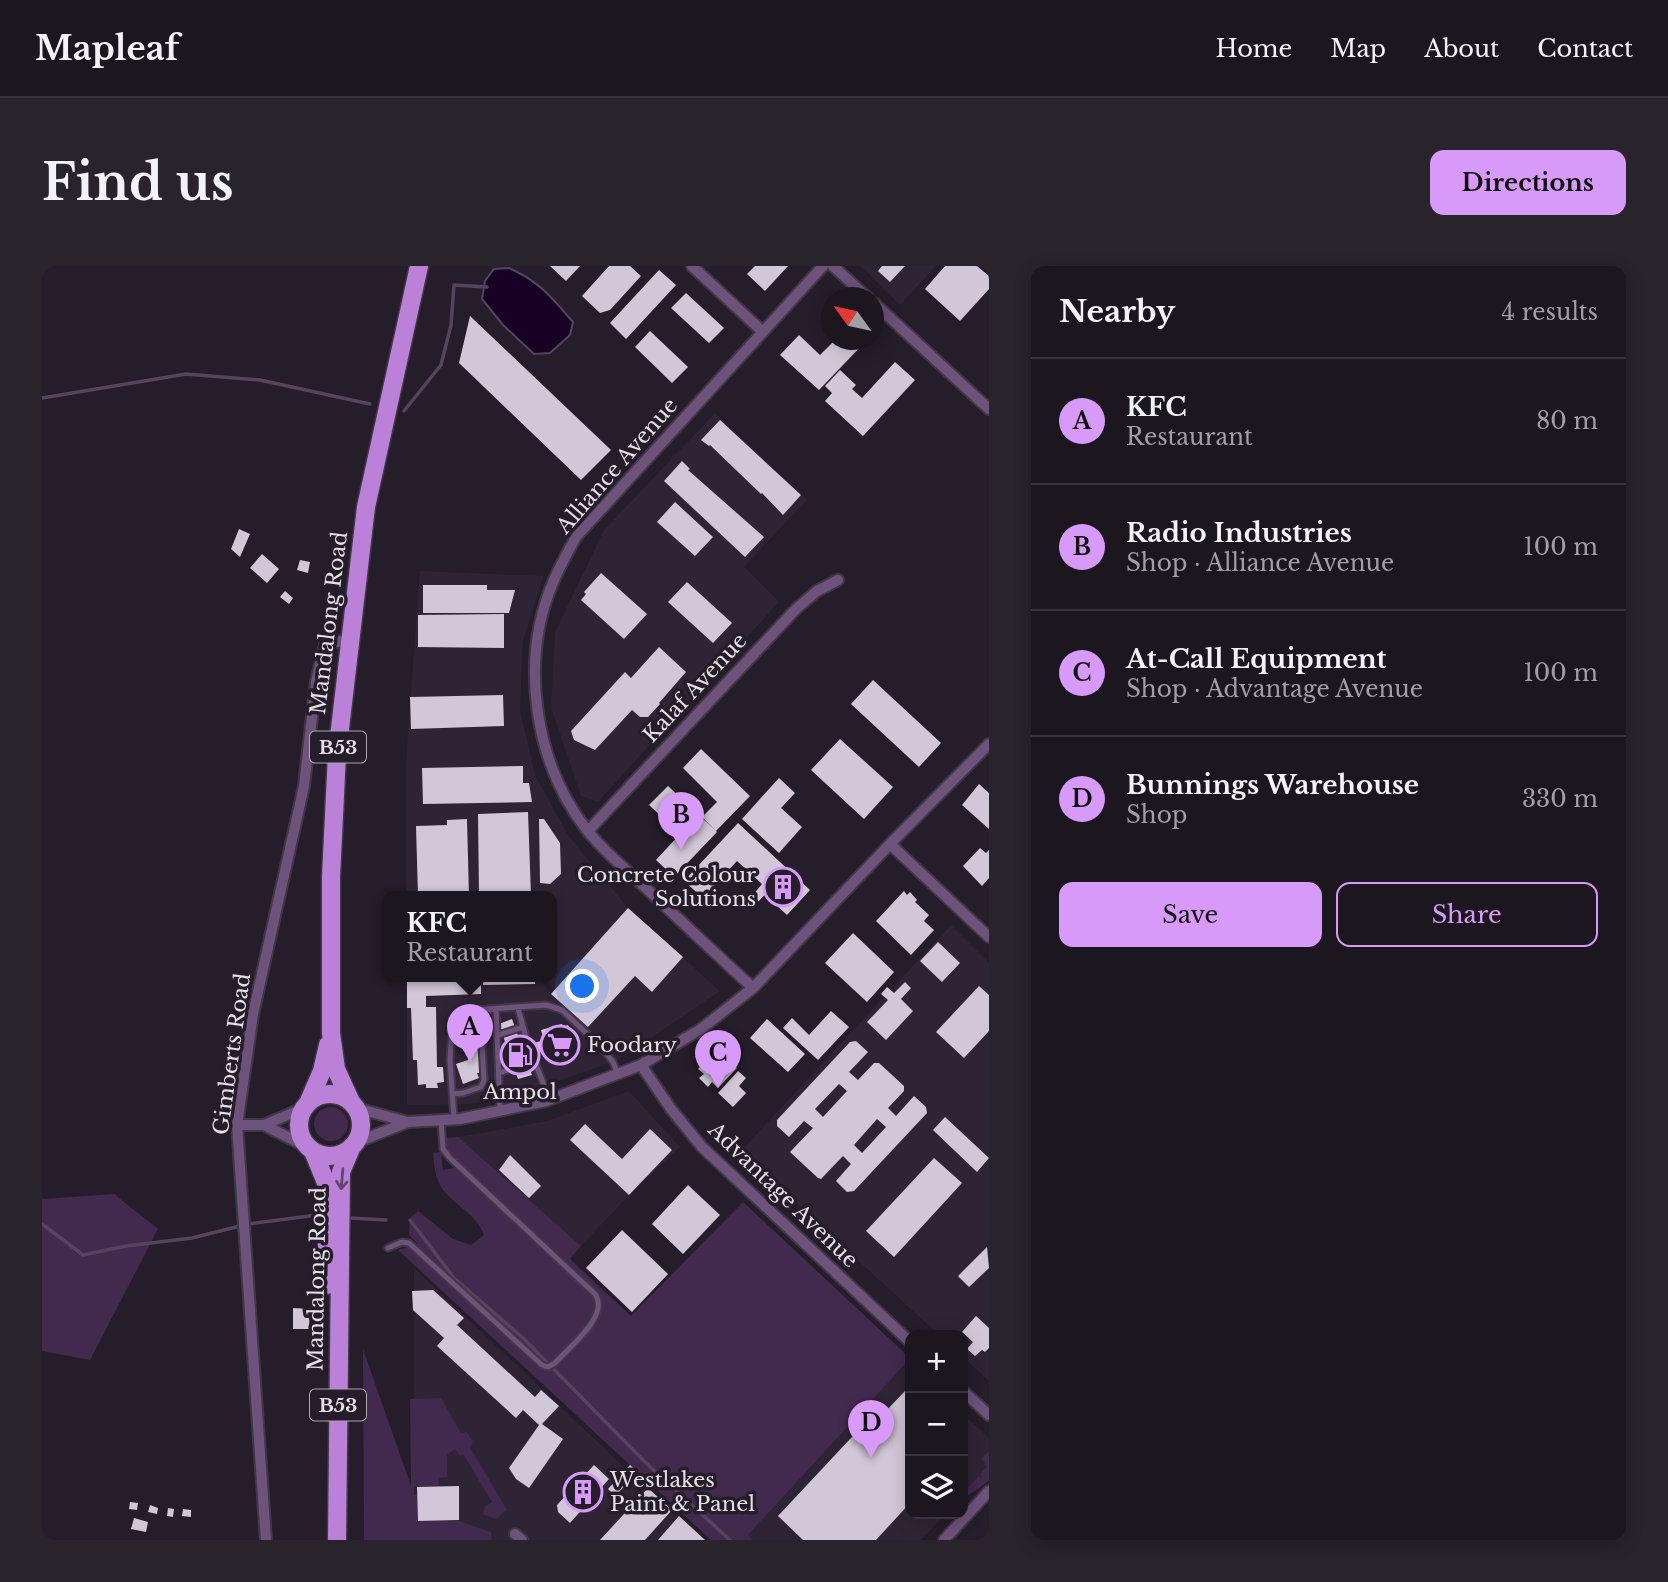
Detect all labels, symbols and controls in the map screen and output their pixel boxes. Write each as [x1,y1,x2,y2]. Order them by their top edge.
text: Mapleaf [35,28,179,69]
text: Home [1216,34,1292,63]
text: Map [1330,34,1386,63]
text: About [1424,34,1499,63]
text: Contact [1537,34,1633,63]
button: Directions [1430,150,1626,215]
text: Find us [42,152,234,213]
north arrow [821,287,884,350]
text: Nearby [1059,293,1175,330]
text: 4 results [1502,298,1598,326]
text: KFC [1126,391,1187,423]
street label: Alliance Avenue [550,393,683,540]
text: A [1073,407,1091,435]
text: 80 m [1536,407,1598,435]
text: Restaurant [1126,423,1253,451]
text: Radio Industries [1126,517,1352,549]
street label: Mandalong Road [305,530,353,716]
text: B [1073,533,1091,561]
text: 100 m [1524,533,1598,561]
text: Shop · Alliance Avenue [1126,549,1394,577]
street label: Kalaf Avenue [638,628,752,748]
text: At-Call Equipment [1126,643,1386,675]
text: C [1073,659,1091,687]
text: 100 m [1524,659,1598,687]
text: Shop · Advantage Avenue [1126,675,1423,703]
road number: B53 [310,732,366,762]
text: Bunnings Warehouse [1126,769,1419,801]
text: D [1071,785,1093,813]
text: 330 m [1522,785,1598,813]
pin: B [658,792,704,850]
text: Shop [1126,801,1187,829]
place label: Concrete Colour Solutions [577,862,756,912]
building icon: Concrete Colour Solutions [762,866,804,908]
button: Save [1059,882,1322,947]
button: Share [1336,882,1598,947]
popup [382,891,557,982]
text: KFC [406,907,467,939]
text: Restaurant [406,939,533,967]
your location [565,969,599,1003]
street label: Gimberts Road [208,971,256,1137]
pin: A [447,1004,493,1062]
supermarket icon: Foodary [539,1024,581,1066]
pin: C [695,1030,741,1088]
place label: Foodary [587,1032,678,1058]
fuel station icon: Ampol [499,1034,541,1076]
place label: Ampol [482,1079,557,1105]
street label: Advantage Avenue [702,1116,863,1273]
one-way arrow [335,1167,348,1190]
street label: Mandalong Road [302,1187,332,1371]
map controls [905,1330,968,1519]
button: + [905,1330,968,1393]
road number: B53 [310,1390,366,1420]
button: − [905,1393,968,1456]
pin: D [848,1400,894,1458]
button: layers [905,1456,968,1519]
place label: Westlakes Paint & Panel [609,1467,755,1517]
building icon: Westlakes Paint & Panel [562,1471,604,1513]

